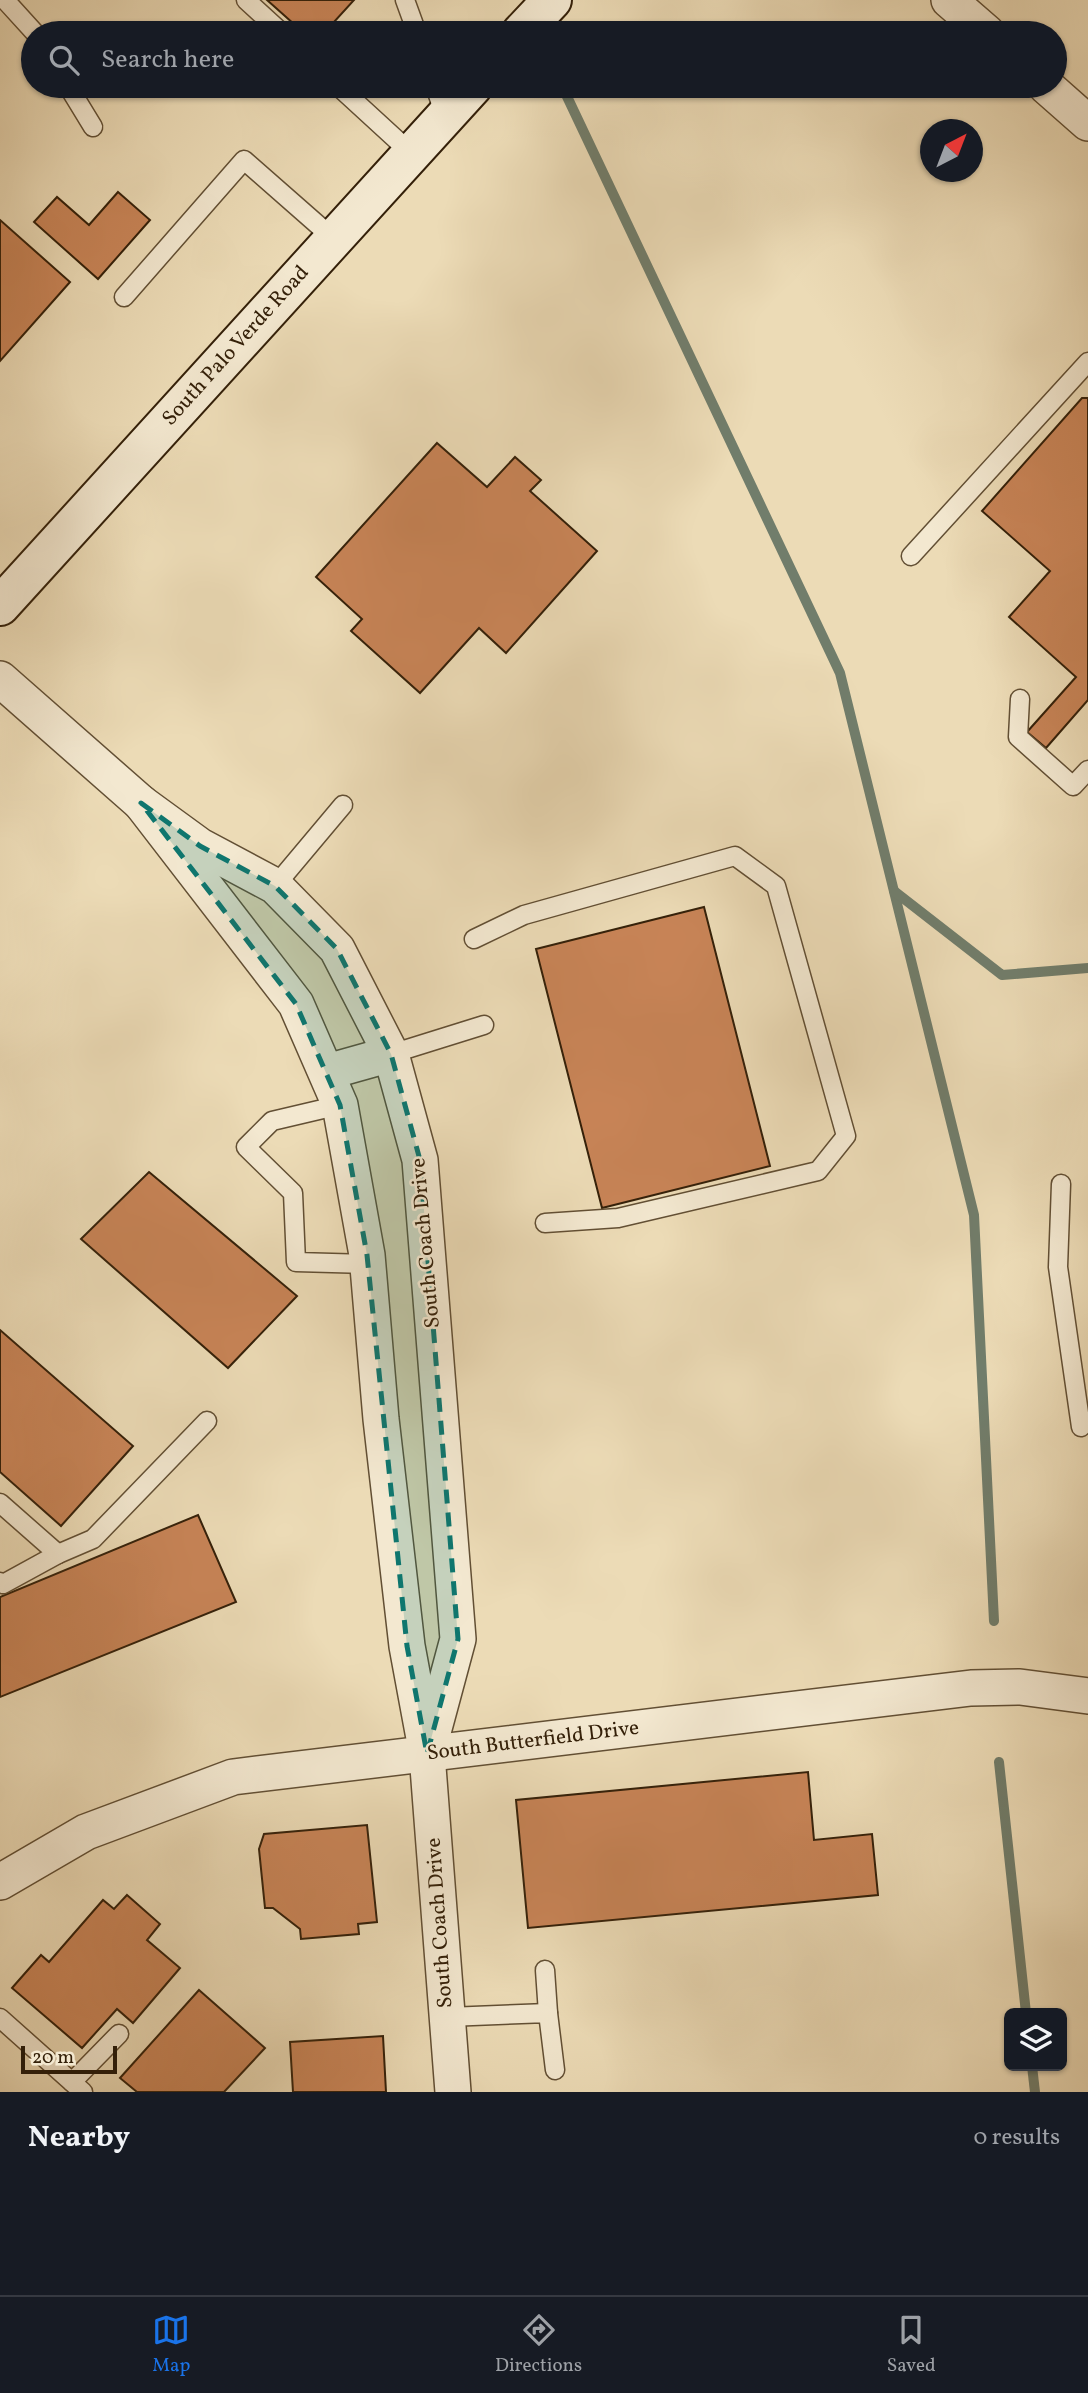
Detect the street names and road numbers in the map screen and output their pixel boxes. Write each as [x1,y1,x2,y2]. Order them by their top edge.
street label: South Palo Verde Road [156,259,316,433]
street label: South Coach Drive [404,1157,448,1329]
street label: South Butterfield Drive [425,1714,641,1768]
street label: South Coach Drive [420,1837,460,2009]

